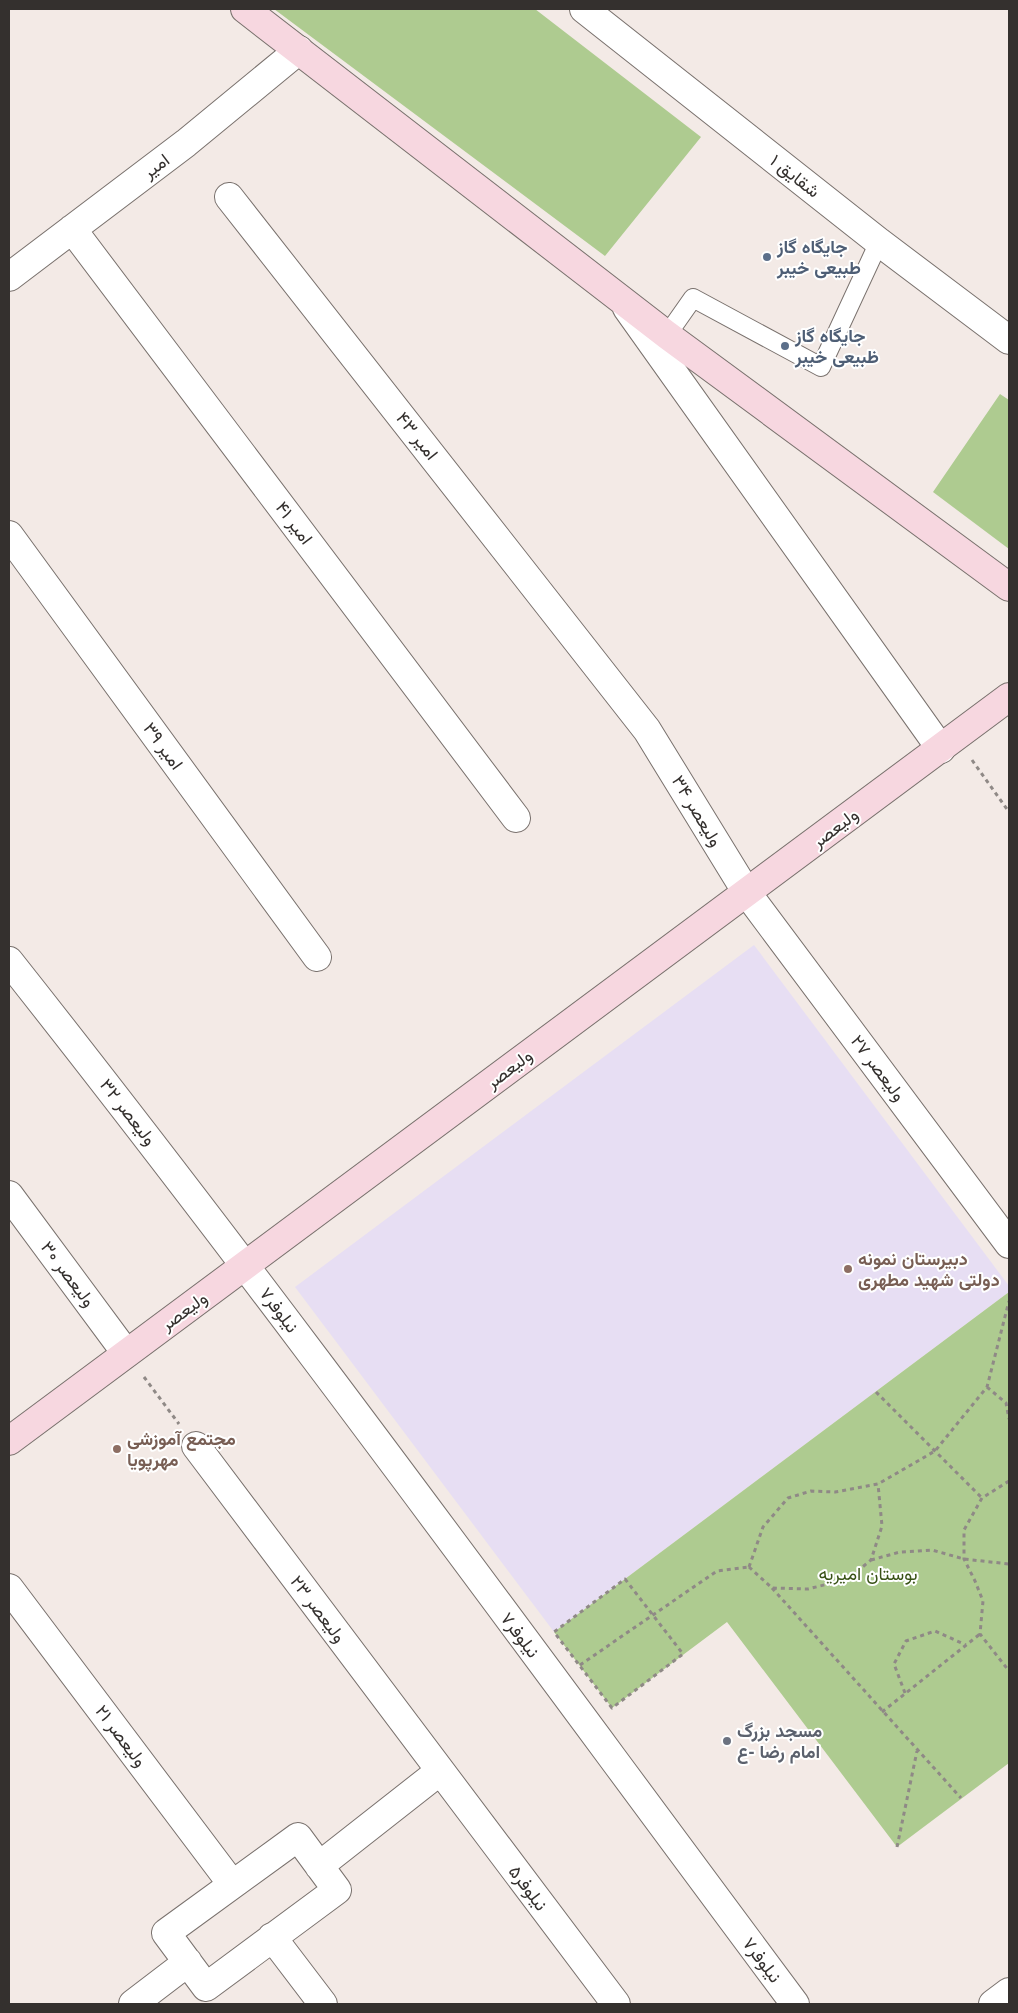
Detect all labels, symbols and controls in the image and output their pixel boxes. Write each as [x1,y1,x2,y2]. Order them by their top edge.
street label: امیر [138,150,174,184]
street label: شقایق ۱ [766,150,824,202]
place label: جایگاه گاز طبیعی خیبر [776,237,861,279]
marker: جایگاه گاز طبیعی خیبر [761,251,773,263]
place label: جایگاه گاز ظبیعی خیبر [794,326,879,368]
marker: جایگاه گاز ظبیعی خیبر [779,340,791,352]
street label: امیر ۴۳ [391,408,442,464]
street label: امیر ۴۱ [271,498,317,549]
street label: امیر ۳۹ [138,719,187,774]
street label: ولیعصر ۳۴ [667,772,726,851]
street label: ولیعصر [807,804,863,853]
street label: ولیعصر ۲۷ [846,1031,909,1106]
street label: ولیعصر [481,1045,537,1094]
street label: ولیعصر ۳۲ [95,1075,160,1150]
street label: ولیعصر ۳۰ [36,1237,99,1311]
place label: دبیرستان نمونه دولتی شهید مطهری [858,1249,1000,1291]
marker: دبیرستان نمونه دولتی شهید مطهری [842,1263,854,1275]
street label: نیلوفر۷ [255,1284,302,1337]
street label: ولیعصر [156,1287,212,1336]
place label: مجتمع آموزشی مهرپویا [127,1429,236,1472]
marker: مجتمع آموزشی مهرپویا [111,1443,123,1455]
park label: بوستان امیریه [818,1564,918,1585]
street label: ولیعصر ۲۳ [286,1572,350,1647]
street label: نیلوفر۷ [496,1609,543,1662]
street label: ولیعصر ۲۱ [91,1701,151,1771]
place label: مسجد بزرگ امام رضا -ع [737,1721,823,1764]
marker: مسجد بزرگ امام رضا -ع [721,1735,733,1747]
street label: نیلوفر۵ [504,1862,551,1915]
street label: نیلوفر۷ [738,1934,785,1987]

